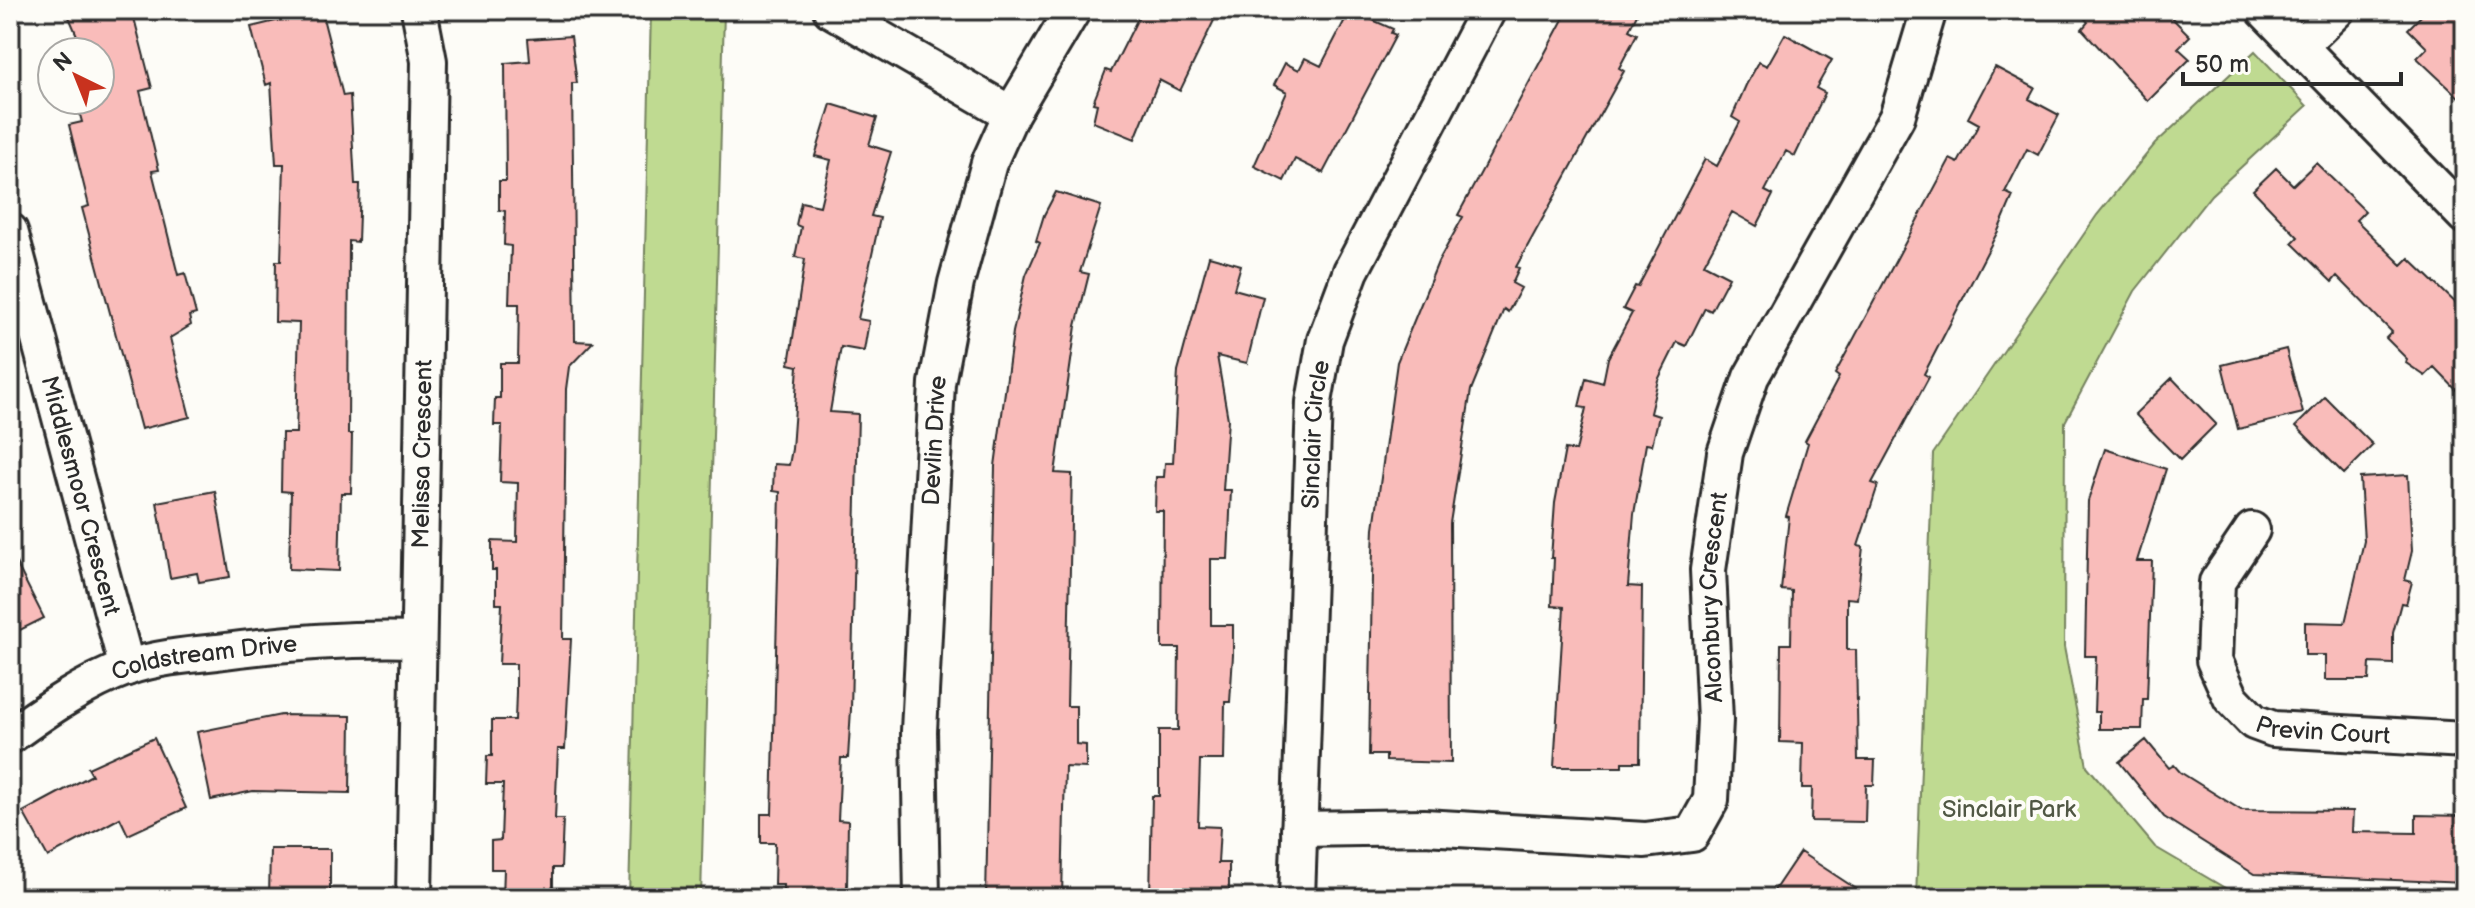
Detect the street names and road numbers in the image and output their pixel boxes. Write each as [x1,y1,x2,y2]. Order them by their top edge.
street label: Sinclair Circle [1296,358,1336,509]
street label: Melissa Crescent [406,359,439,549]
street label: Middlesmoor Crescent [34,373,126,619]
street label: Devlin Drive [917,373,953,506]
street label: Alconbury Crescent [1694,489,1734,703]
street label: Coldstream Drive [107,629,298,687]
street label: Previn Court [2252,710,2392,751]

